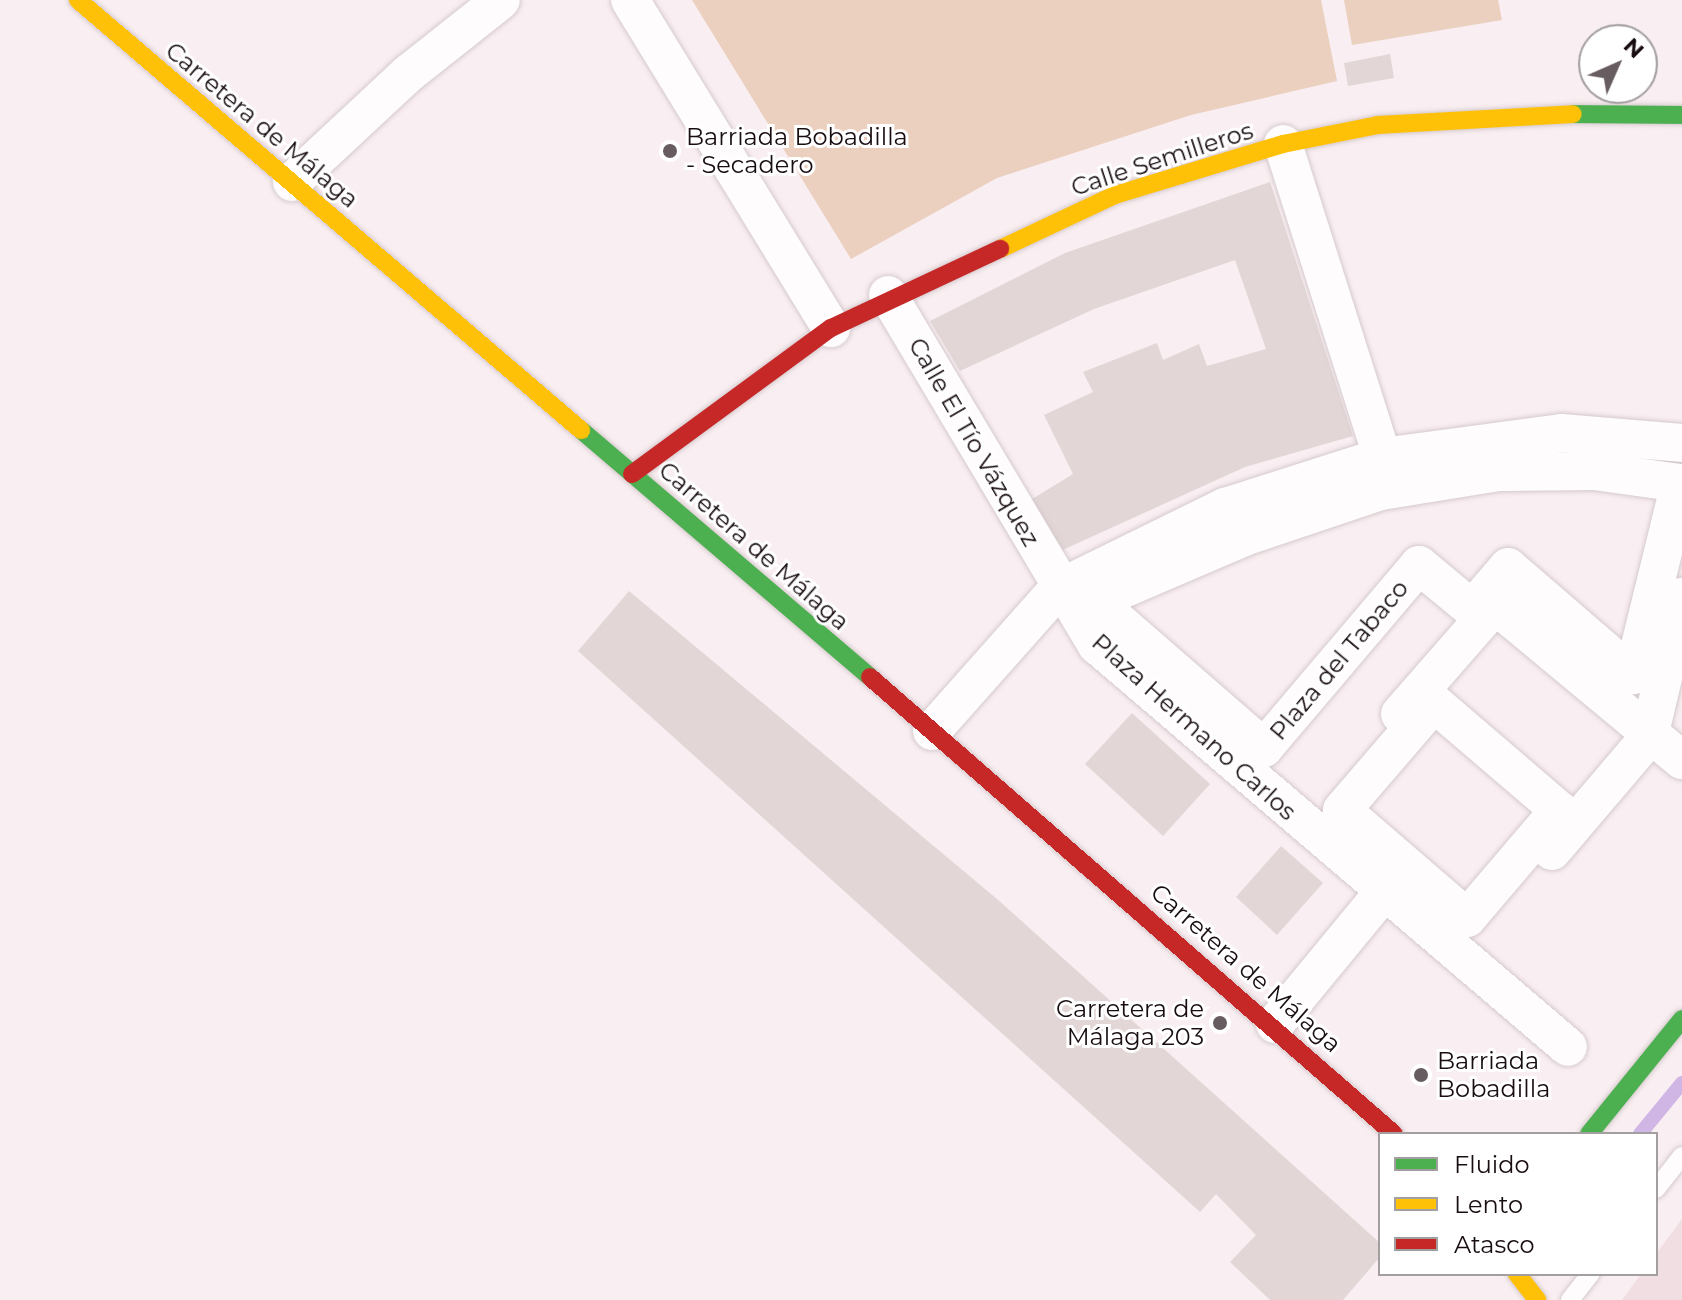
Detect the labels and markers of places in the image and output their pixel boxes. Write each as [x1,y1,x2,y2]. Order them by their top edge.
place label: Barriada Bobadilla - Secadero [686,123,908,179]
marker: Barriada Bobadilla - Secadero [661,142,679,160]
place label: Carretera de Málaga 203 [1056,995,1204,1051]
marker: Carretera de Málaga 203 [1211,1014,1229,1032]
place label: Barriada Bobadilla [1437,1047,1550,1103]
marker: Barriada Bobadilla [1412,1066,1430,1084]

